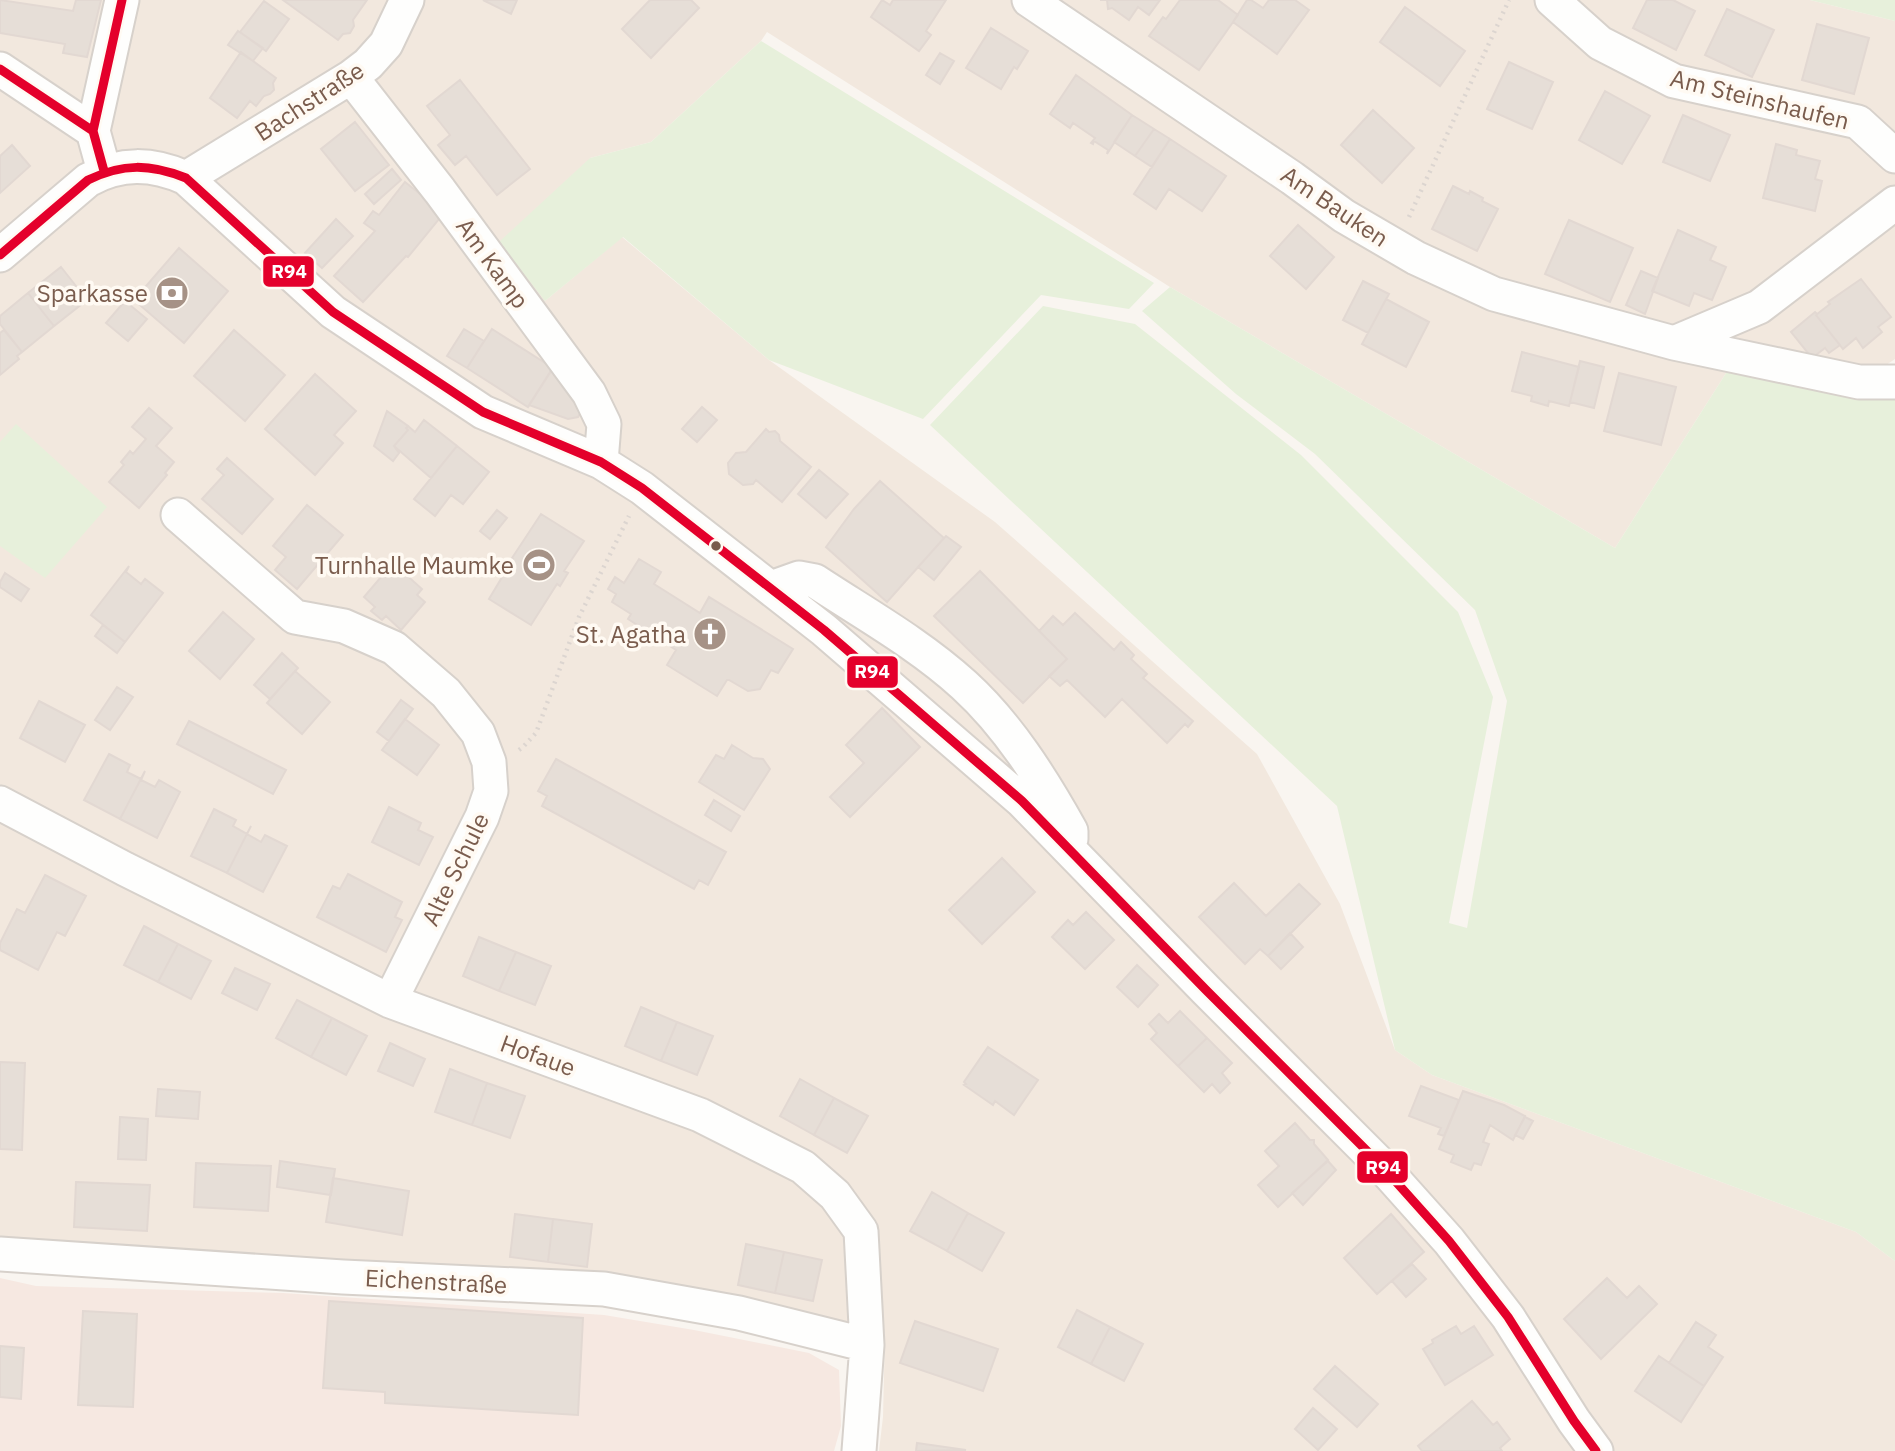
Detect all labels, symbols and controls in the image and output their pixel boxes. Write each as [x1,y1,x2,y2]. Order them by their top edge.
street label: Bachstraße [248,54,370,148]
street label: Am Steinshaufen [1667,61,1853,137]
street label: Am Bauken [1275,158,1395,254]
street label: Am Kamp [449,211,537,315]
line badge: R94 [262,255,315,288]
text: R94 [271,259,307,283]
bank icon: Sparkasse [153,274,191,312]
place label: Sparkasse [37,277,148,309]
unlabelled marker [709,539,723,553]
sports icon: Turnhalle Maumke [520,546,558,584]
place label: Turnhalle Maumke [315,549,514,581]
church icon: St. Agatha [691,615,729,653]
place label: St. Agatha [576,618,686,650]
line badge: R94 [846,655,899,689]
text: R94 [854,659,890,683]
street label: Alte Schule [414,807,496,931]
street label: Hofaue [496,1027,580,1083]
line badge: R94 [1356,1150,1409,1184]
text: R94 [1365,1155,1401,1179]
street label: Eichenstraße [364,1261,508,1301]

